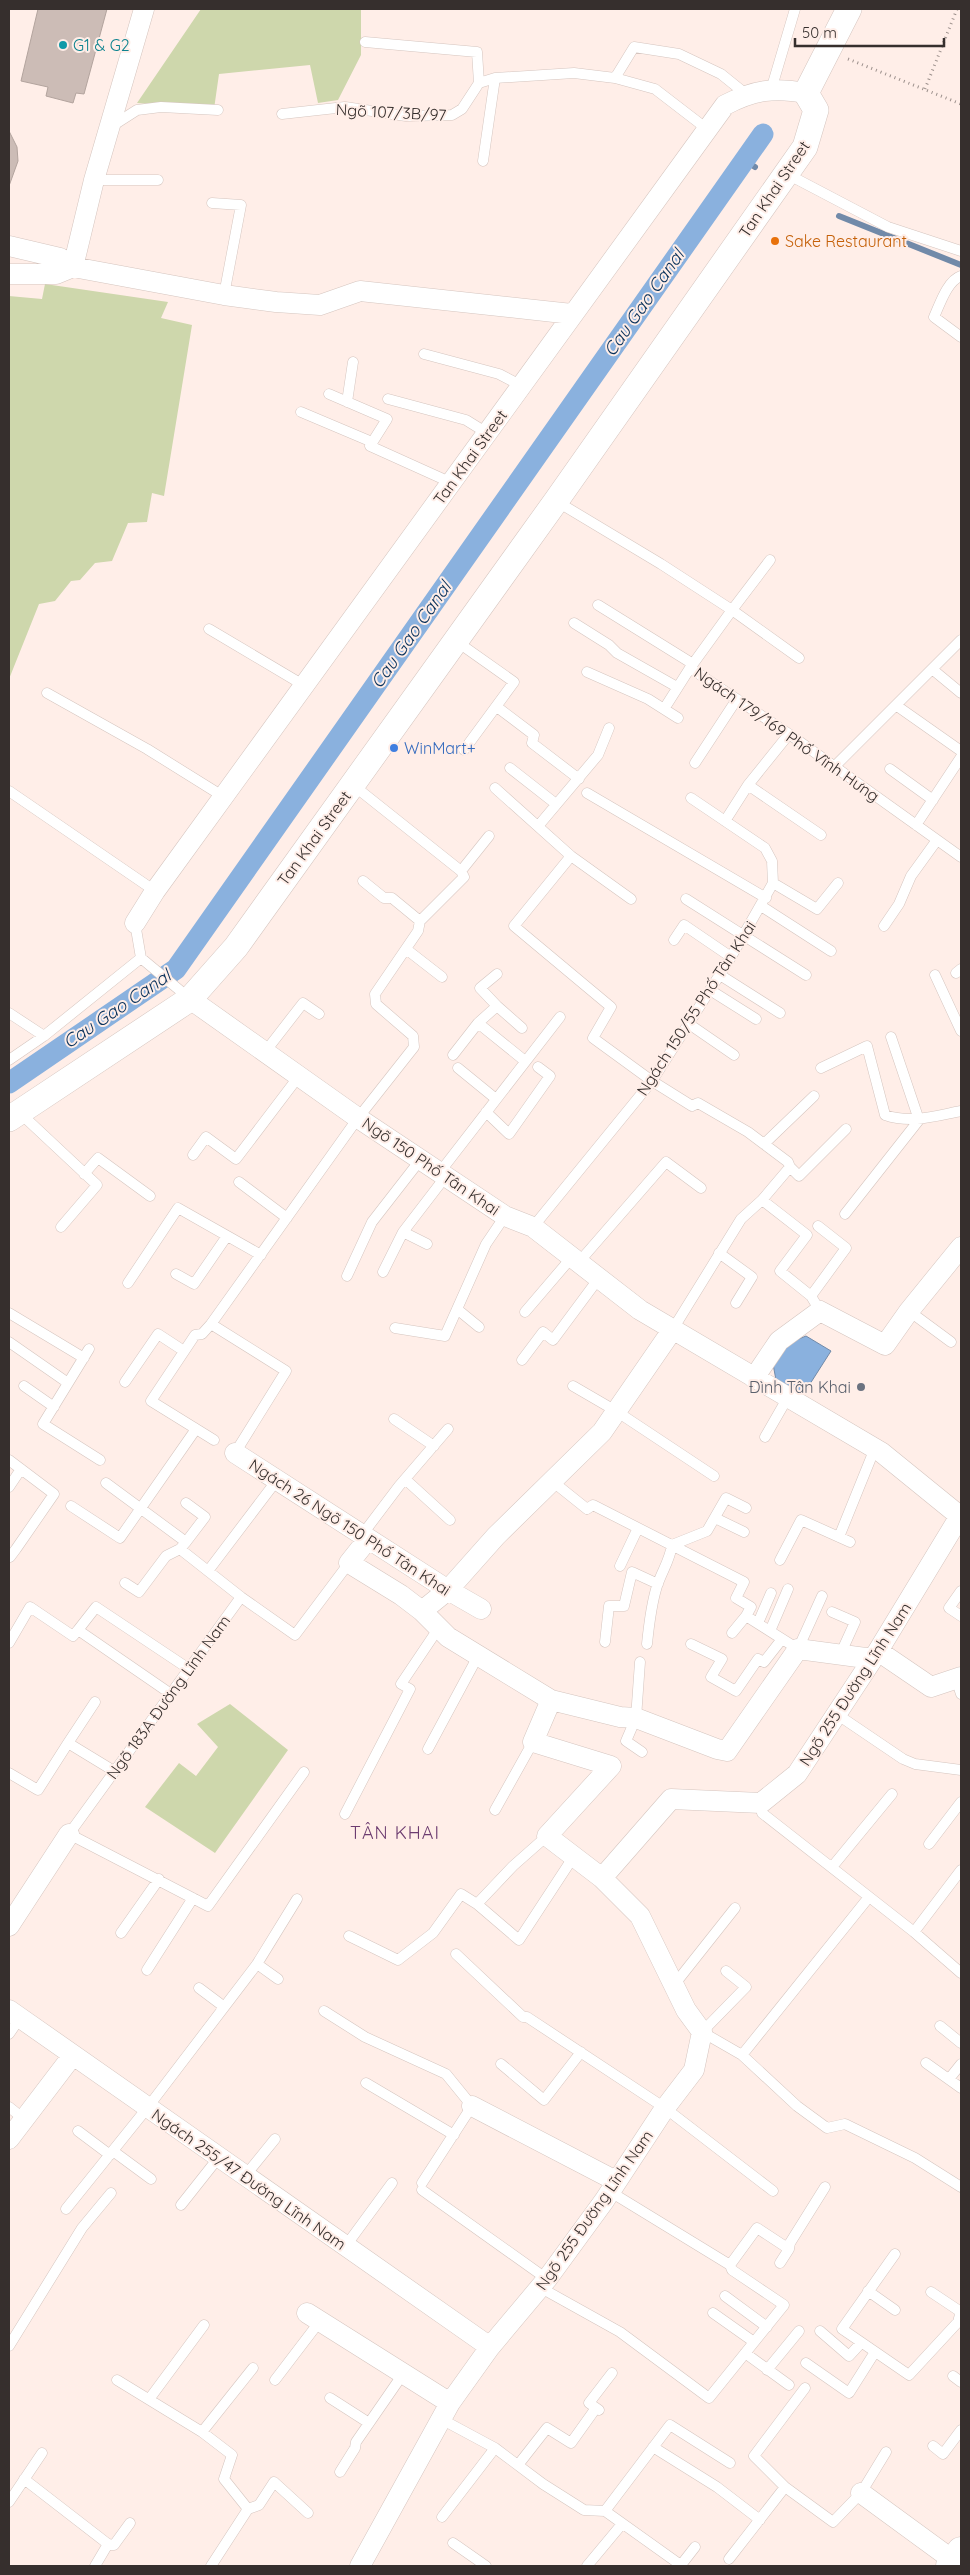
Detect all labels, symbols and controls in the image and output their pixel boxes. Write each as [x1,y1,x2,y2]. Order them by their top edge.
scale bar [795,15,944,47]
text: 50 m [802,23,837,42]
place label: G1 & G2 [73,35,130,55]
marker: G1 & G2 [57,39,69,51]
street label: Ngõ 107/3B/97 [335,99,447,125]
street label: Tan Khai Street [734,137,814,241]
place label: Sake Restaurant [785,231,907,251]
marker: Sake Restaurant [769,235,781,247]
water label: Cau Gao Canal [598,243,690,361]
street label: Tan Khai Street [429,406,511,508]
water label: Cau Gao Canal [365,575,457,693]
street label: Ngách 179/169 Phố Vĩnh Hưng [691,662,883,806]
place label: WinMart+ [404,738,476,758]
marker: WinMart+ [388,742,400,754]
street label: Tan Khai Street [273,787,355,889]
street label: Ngách 150/55 Phố Tân Khai [632,917,760,1099]
water label: Cau Gao Canal [58,963,177,1053]
street label: Ngõ 150 Phố Tân Khai [359,1113,503,1219]
place label: Đình Tân Khai [749,1377,851,1397]
marker: Đình Tân Khai [855,1381,867,1393]
street label: Ngách 26 Ngõ 150 Phố Tân Khai [246,1454,454,1600]
street label: Ngõ 255 Đường Lĩnh Nam [795,1599,915,1769]
street label: Ngõ 183A Đường Lĩnh Nam [102,1611,234,1783]
district label: TÂN KHAI [350,1821,440,1844]
street label: Ngách 255/47 Đường Lĩnh Nam [148,2104,350,2254]
street label: Ngõ 255 Đường Lĩnh Nam [531,2126,657,2294]

